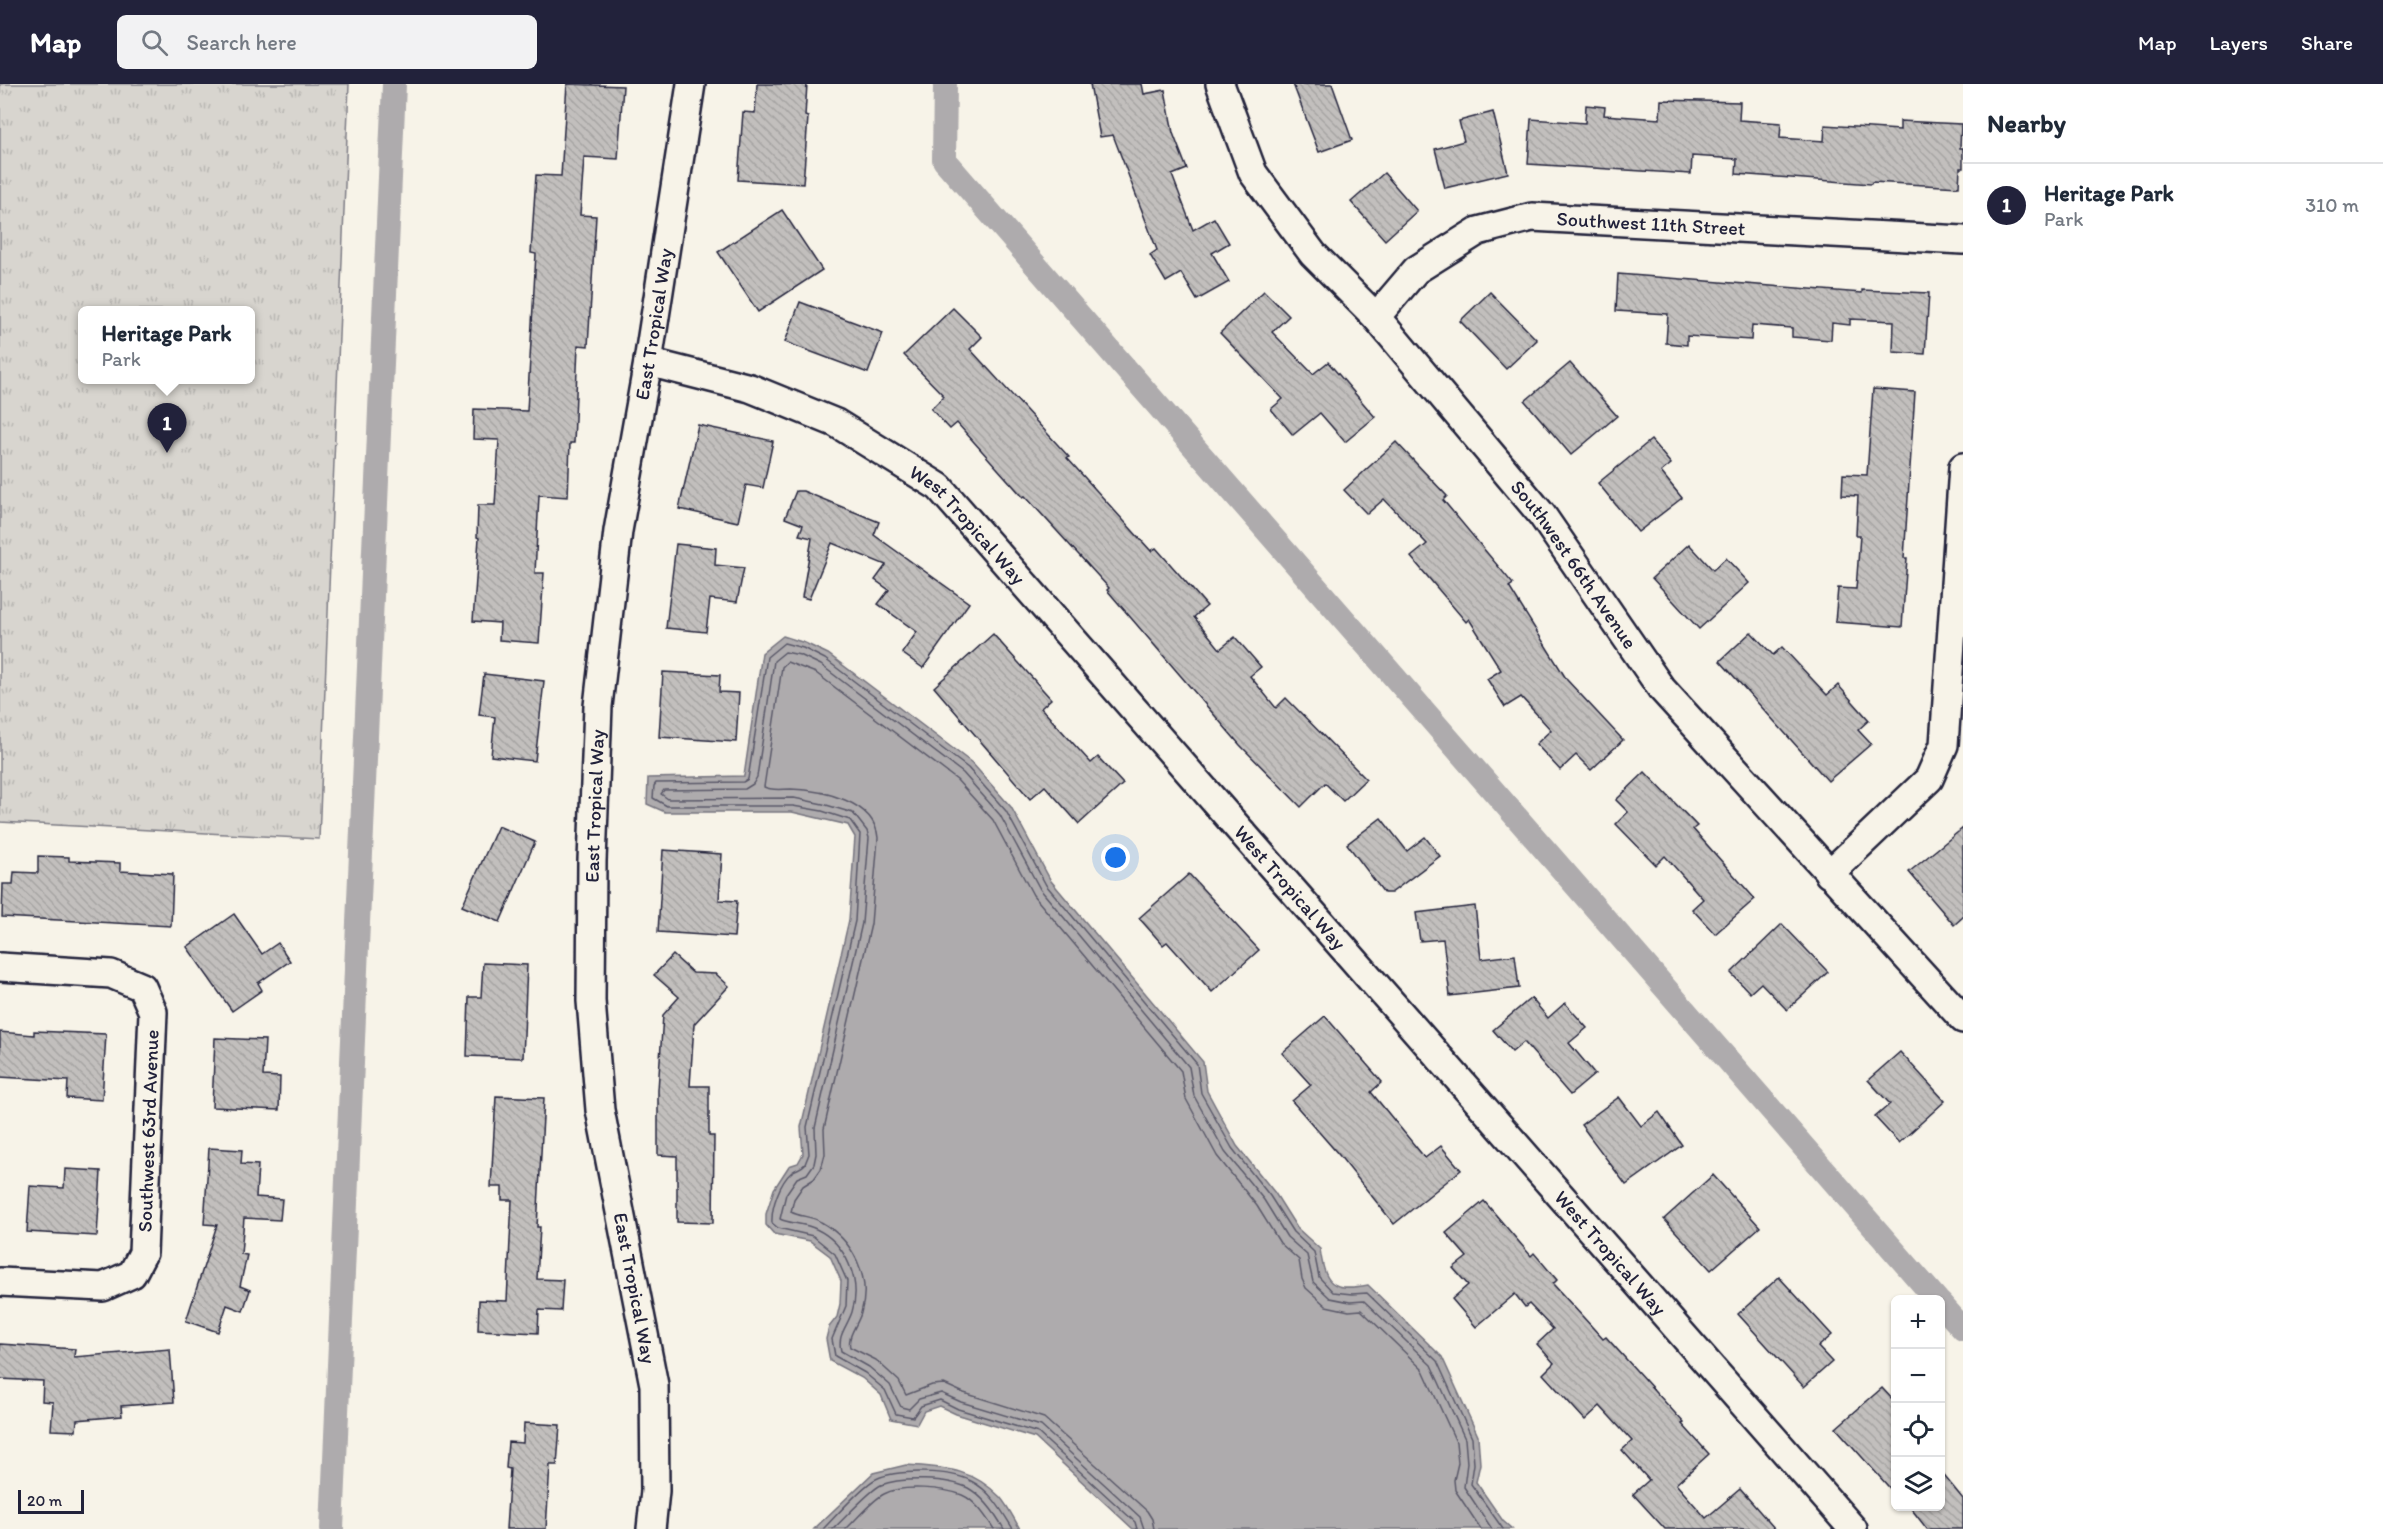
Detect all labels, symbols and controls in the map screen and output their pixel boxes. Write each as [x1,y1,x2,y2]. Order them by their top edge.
search box [117,15,537,69]
text: Map [30,25,81,59]
icon: search [138,26,171,59]
text: Search here [186,29,297,56]
text: Map [2138,30,2177,55]
text: Layers [2210,30,2268,55]
text: Share [2301,30,2353,55]
text: Nearby [1987,107,2066,139]
text: Heritage Park [2044,180,2174,207]
text: 1 [2002,193,2011,217]
text: 310 m [2305,193,2359,217]
street label: Southwest 11th Street [1556,206,1746,240]
text: Park [2044,207,2083,231]
street label: East Tropical Way [629,246,678,402]
popup [78,306,255,384]
text: Heritage Park [102,320,231,347]
text: Park [102,347,141,371]
pin: 1 [148,404,186,453]
street label: West Tropical Way [905,460,1031,590]
street label: Southwest 66th Avenue [1506,475,1642,653]
street label: East Tropical Way [580,728,609,883]
street label: West Tropical Way [1229,820,1352,955]
your location [1101,843,1130,872]
street label: Southwest 63rd Avenue [132,1029,164,1233]
street label: West Tropical Way [1550,1185,1672,1321]
street label: East Tropical Way [609,1210,662,1366]
map controls [1891,1295,1945,1511]
button: + [1891,1295,1945,1349]
button: − [1891,1349,1945,1403]
button: locate [1891,1403,1945,1457]
button: layers [1891,1457,1945,1511]
scale bar [18,1487,84,1514]
text: 20 m [27,1491,62,1510]

